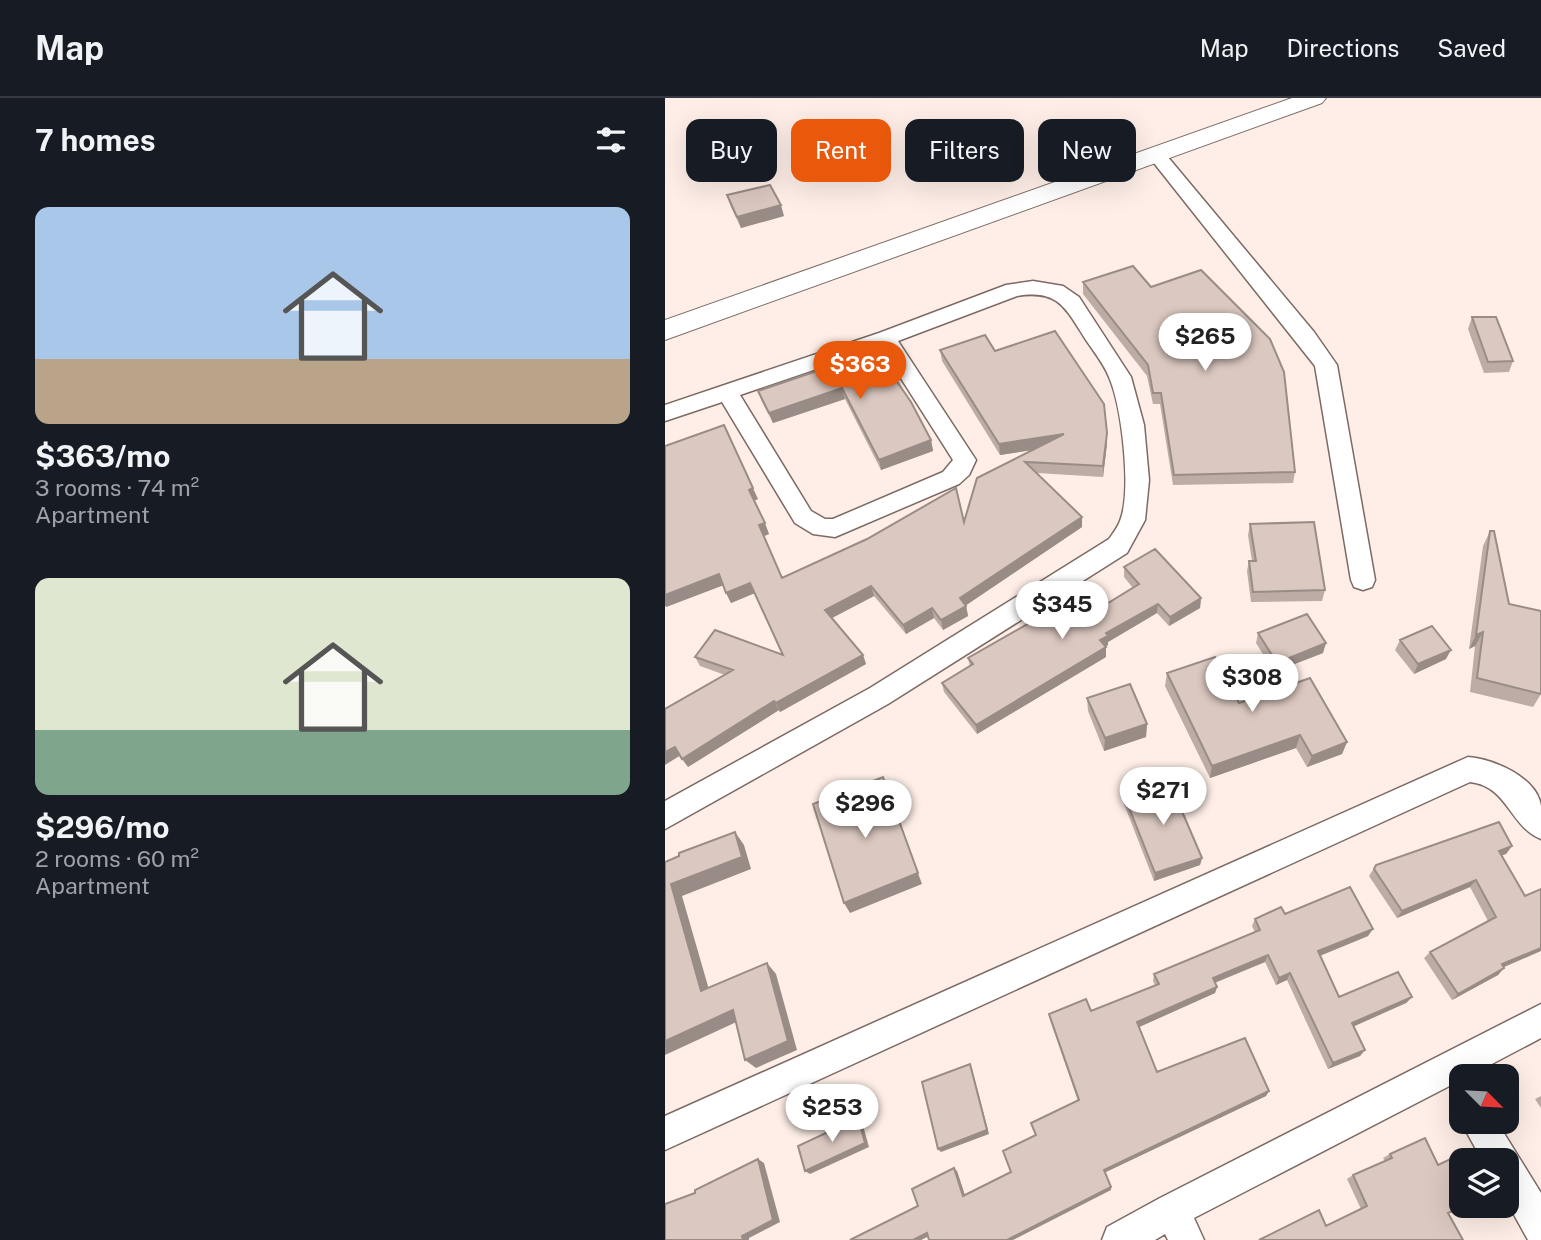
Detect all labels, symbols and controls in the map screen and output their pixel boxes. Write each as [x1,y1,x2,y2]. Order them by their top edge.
text: Map [35,29,104,67]
text: Map [1200,34,1249,62]
text: Directions [1287,34,1399,62]
text: Saved [1437,34,1506,62]
chip: Buy [686,119,777,182]
chip: Rent [791,119,891,182]
chip: Filters [905,119,1024,182]
chip: New [1038,119,1136,182]
icon: filters [592,121,630,159]
text: 7 homes [35,122,156,158]
icon: home [270,253,396,379]
pin: $265 [1164,314,1246,373]
text: $265 [1175,322,1235,349]
pin: $363 [819,342,901,401]
text: $363 [829,350,891,377]
text: $363/mo [35,438,171,474]
text: 3 rooms · 74 m² [35,474,199,501]
text: Apartment [35,501,150,528]
pin: $345 [1021,582,1103,641]
text: $345 [1031,590,1093,617]
icon: home [270,624,396,750]
pin: $308 [1211,654,1293,714]
text: $308 [1221,663,1283,690]
pin: $271 [1122,768,1204,827]
text: $271 [1136,776,1190,803]
pin: $296 [824,780,906,840]
text: $296 [835,789,895,816]
text: $296/mo [35,809,170,845]
text: 2 rooms · 60 m² [35,845,199,872]
text: Apartment [35,872,150,899]
north arrow [1449,1064,1519,1134]
map controls [1449,1064,1519,1218]
pin: $253 [791,1084,873,1144]
text: $253 [801,1093,863,1120]
button: layers [1449,1148,1519,1218]

